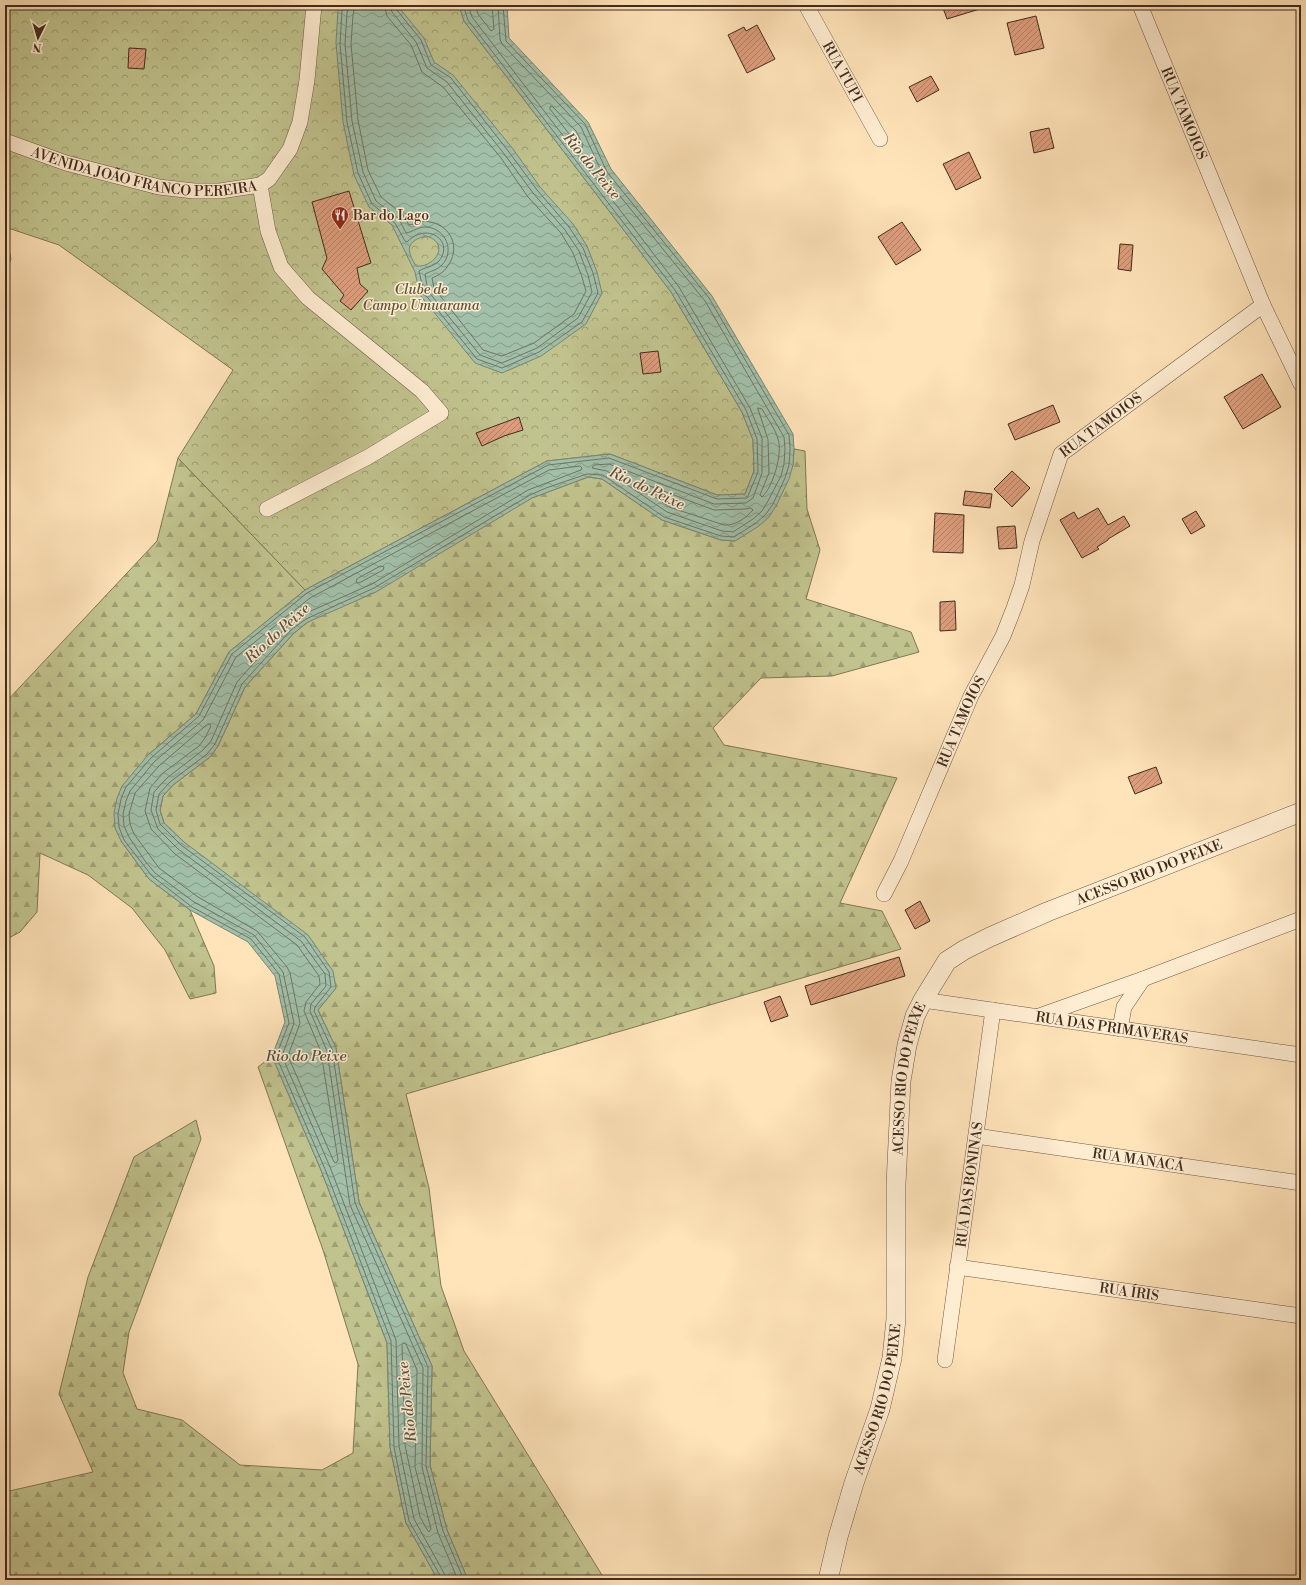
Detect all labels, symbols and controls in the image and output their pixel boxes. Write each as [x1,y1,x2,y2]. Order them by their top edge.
north arrow [18,18,58,58]
street label: RUA TUPI [818,38,866,106]
text: N [32,40,42,54]
street label: RUA TAMOIOS [1156,65,1210,163]
water label: Rio do Peixe [558,128,624,204]
street label: AVENIDA JOÃO FRANCO PEREIRA [28,143,259,201]
restaurant icon: Bar do Lago [330,205,350,230]
place label: Bar do Lago [352,207,429,225]
park label: Clube de Campo Umuarama [363,281,480,315]
street label: RUA TAMOIOS [1056,389,1146,462]
water label: Rio do Peixe [605,462,687,514]
water label: Rio do Peixe [240,599,314,668]
street label: RUA TAMOIOS [934,673,990,770]
street label: ACESSO RIO DO PEIXE [1073,836,1225,910]
street label: ACESSO RIO DO PEIXE [889,999,930,1157]
street label: RUA DAS PRIMAVERAS [1034,1008,1189,1048]
water label: Rio do Peixe [265,1047,346,1066]
street label: RUA DAS BONINAS [953,1121,988,1249]
street label: RUA MANACÁ [1091,1145,1186,1176]
street label: RUA ÍRIS [1098,1279,1160,1306]
street label: ACESSO RIO DO PEIXE [849,1323,905,1478]
water label: Rio do Peixe [394,1361,421,1444]

